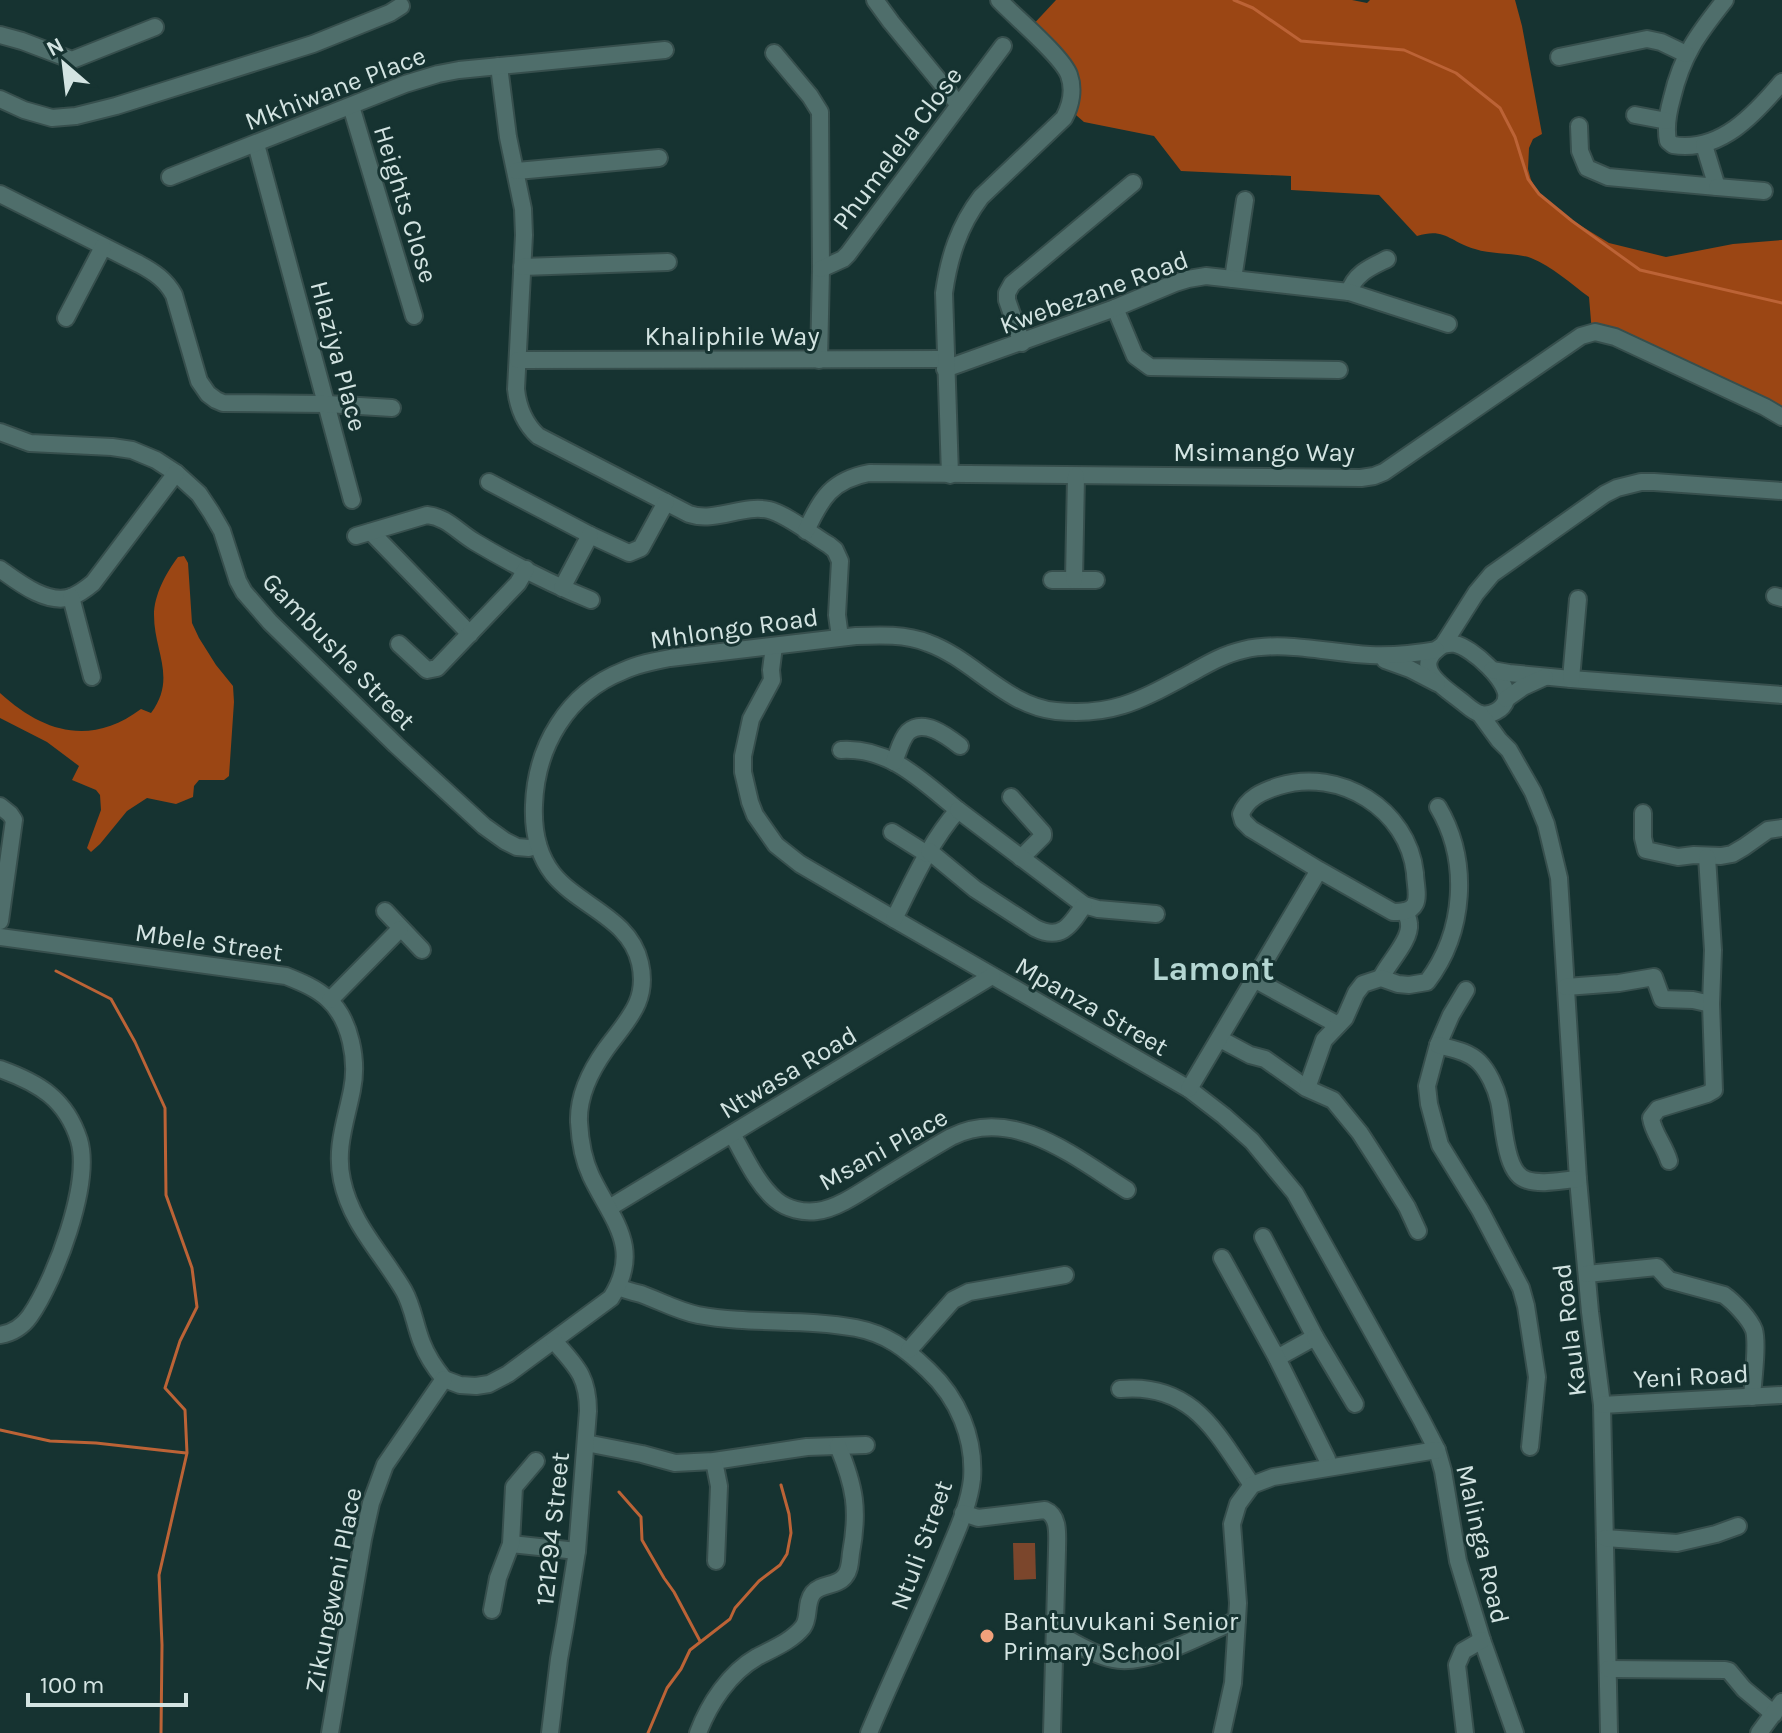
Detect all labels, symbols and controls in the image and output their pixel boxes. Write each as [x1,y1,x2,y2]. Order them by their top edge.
north arrow [24,24,104,104]
text: N [42,32,68,62]
street label: Mkhiwane Place [240,40,430,137]
street label: Phumelela Close [826,61,969,236]
street label: Heights Close [367,122,444,287]
street label: Kwebezane Road [996,244,1193,341]
street label: Hlaziya Place [304,278,373,435]
street label: Khaliphile Way [644,321,820,352]
street label: Msimango Way [1173,437,1355,468]
street label: Gambushe Street [256,566,422,737]
street label: Mhlongo Road [648,601,820,656]
street label: Mbele Street [133,917,285,968]
district label: Lamont [1152,949,1274,989]
street label: Mpanza Street [1010,950,1174,1063]
street label: Ntwasa Road [714,1019,863,1126]
street label: Msani Place [813,1101,953,1198]
street label: Kaula Road [1546,1262,1593,1398]
street label: Yeni Road [1633,1358,1749,1395]
street label: 121294 Street [529,1450,576,1607]
street label: Malinga Road [1449,1462,1516,1627]
street label: Ntuli Street [884,1476,959,1614]
street label: Zikungweni Place [298,1485,369,1695]
place label: Bantuvukani Senior Primary School [1003,1606,1239,1667]
marker: Bantuvukani Senior Primary School [978,1627,996,1645]
scale bar [28,1657,186,1707]
text: 100 m [40,1671,105,1699]

